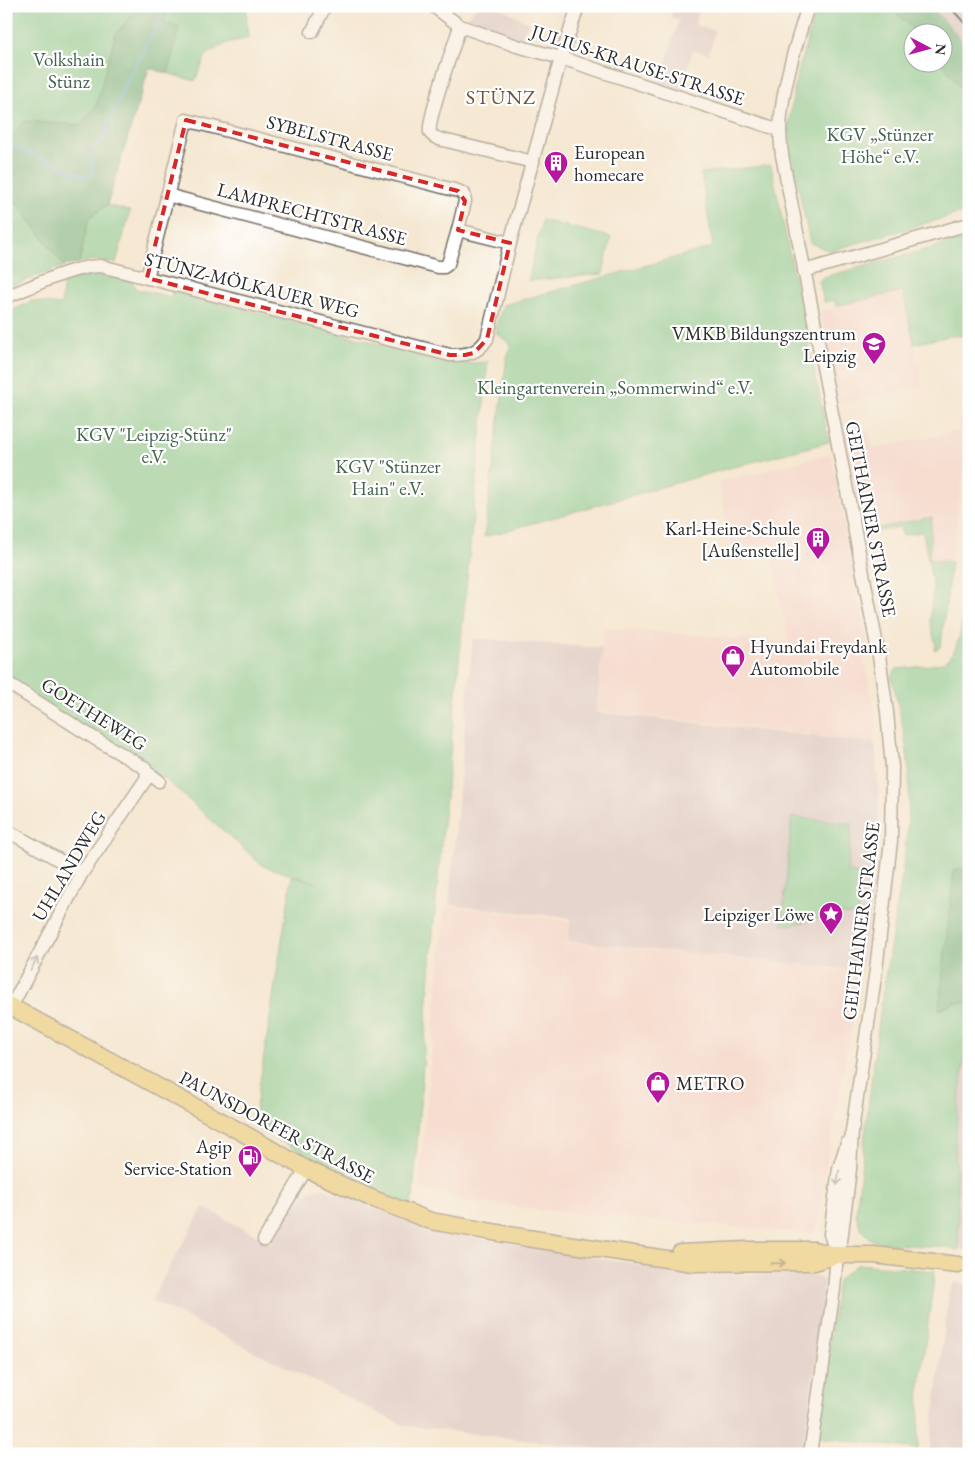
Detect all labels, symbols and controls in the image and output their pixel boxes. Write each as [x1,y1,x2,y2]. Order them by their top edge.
street label: JULIUS-KRAUSE-STRASSE [526,18,748,111]
north arrow [902,22,952,72]
text: N [931,43,950,57]
park label: Volkshain Stünz [33,47,105,94]
district label: STÜNZ [466,84,536,110]
street label: SYBELSTRASSE [264,109,396,167]
park label: KGV „Stünzer Höhe“ e.V. [826,122,934,169]
place label: European homecare [574,140,645,187]
building icon: European homecare [543,150,569,184]
street label: LAMPRECHTSTRASSE [215,177,410,251]
street label: STÜNZ-MÖLKAUER WEG [142,246,362,324]
place label: VMKB Bildungszentrum Leipzig [672,321,857,368]
school or university icon: VMKB Bildungszentrum Leipzig [861,331,887,365]
park label: Kleingartenverein „Sommerwind“ e.V. [477,375,753,400]
street label: GEITHAINER STRASSE [840,419,902,619]
park label: KGV "Leipzig-Stünz" e.V. [76,422,232,469]
park label: KGV "Stünzer Hain" e.V. [335,454,441,501]
place label: Karl-Heine-Schule [Außenstelle] [665,516,800,563]
building icon: Karl-Heine-Schule [Außenstelle] [805,526,831,560]
place label: Hyundai Freydank Automobile [749,634,888,681]
shop icon: Hyundai Freydank Automobile [720,644,746,678]
street label: GOETHEWEG [37,672,152,756]
street label: UHLANDWEG [26,806,112,926]
street label: GEITHAINER STRASSE [836,820,886,1021]
place icon: Leipziger Löwe [818,901,844,935]
place label: Leipziger Löwe [703,902,814,927]
one-way arrow [30,957,39,972]
street label: PAUNSDORFER STRASSE [175,1065,379,1189]
shop icon: METRO [645,1070,671,1104]
place label: METRO [676,1071,745,1096]
place label: Agip Service-Station [124,1134,232,1181]
fuel station icon: Agip Service-Station [237,1144,263,1178]
one-way arrow [832,1169,842,1185]
one-way arrow [770,1258,786,1268]

